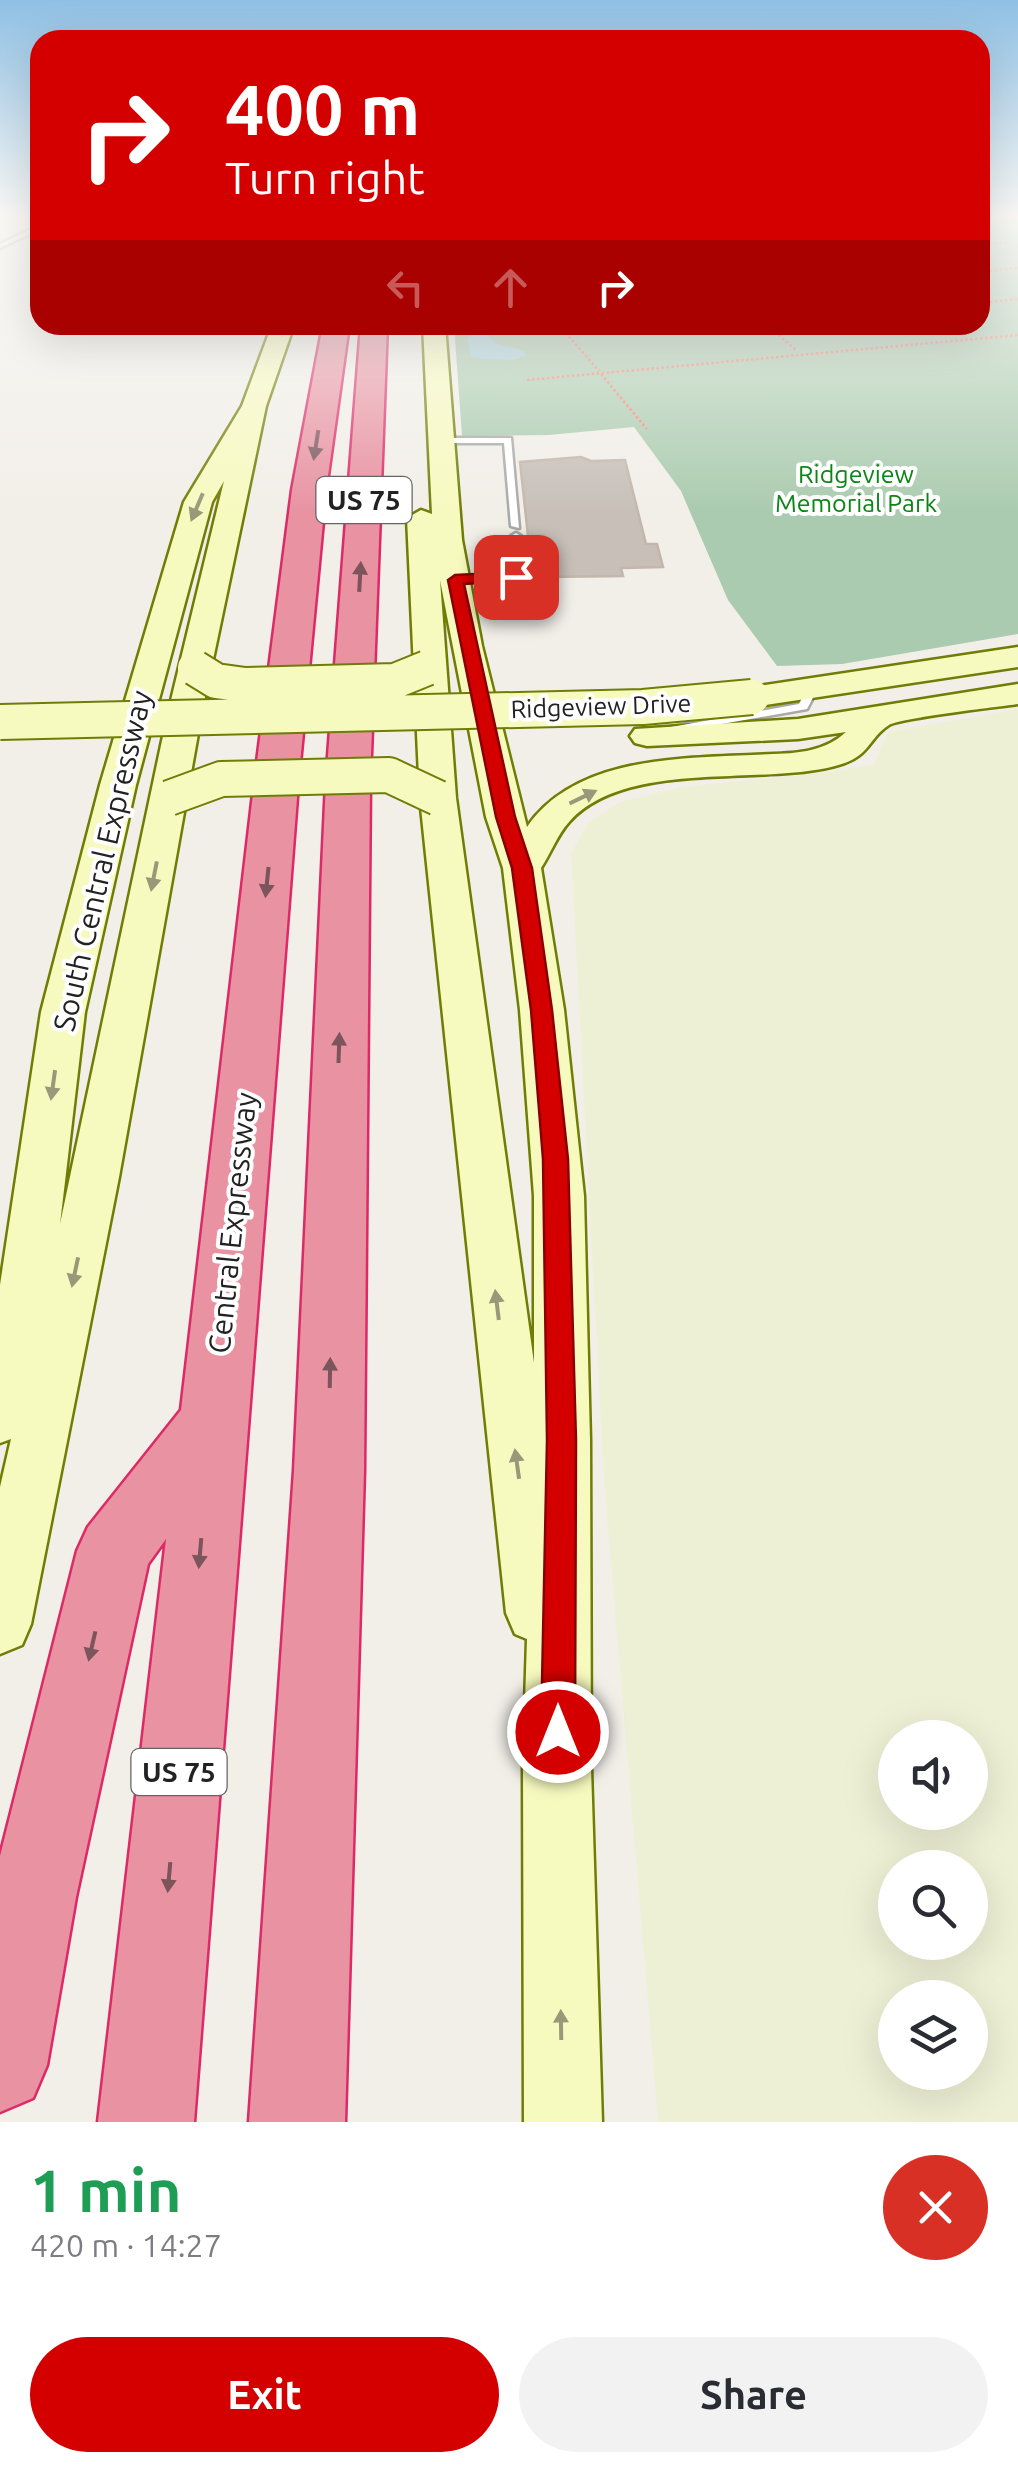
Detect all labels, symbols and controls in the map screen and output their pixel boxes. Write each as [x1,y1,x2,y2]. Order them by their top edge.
icon: right [60,70,190,200]
text: 400 m [225,70,420,148]
text: Turn right [225,152,425,203]
icon: left [378,260,433,315]
icon: ahead [483,260,538,315]
icon: right [588,260,643,315]
one-way arrow [308,430,324,461]
park label: Ridgeview Memorial Park [775,460,937,517]
road number: US 75 [316,477,412,523]
one-way arrow [189,493,205,523]
pin [474,535,559,620]
icon: arrive [489,550,544,605]
one-way arrow [352,561,368,593]
street label: South Central Expressway [46,687,158,1034]
street label: Ridgeview Drive [510,689,692,723]
one-way arrow [569,788,598,805]
one-way arrow [145,861,161,892]
one-way arrow [258,867,274,899]
one-way arrow [331,1032,347,1064]
one-way arrow [45,1070,61,1102]
street label: Central Expressway [201,1091,263,1355]
one-way arrow [66,1257,82,1288]
one-way arrow [489,1289,505,1320]
one-way arrow [323,1357,339,1389]
one-way arrow [508,1447,524,1479]
one-way arrow [192,1538,208,1570]
one-way arrow [84,1631,99,1662]
position arrow [506,1680,610,1784]
map controls [878,1720,988,2090]
button: sound [878,1720,988,1830]
road number: US 75 [132,1749,226,1795]
button: search [878,1850,988,1960]
one-way arrow [161,1861,177,1893]
button: layers [878,1980,988,2090]
one-way arrow [553,2008,569,2040]
button: close [883,2155,988,2260]
text: 1 min [30,2156,182,2223]
text: 420 m · 14:27 [30,2227,222,2263]
button: Exit [30,2337,499,2452]
button: Share [519,2337,988,2452]

